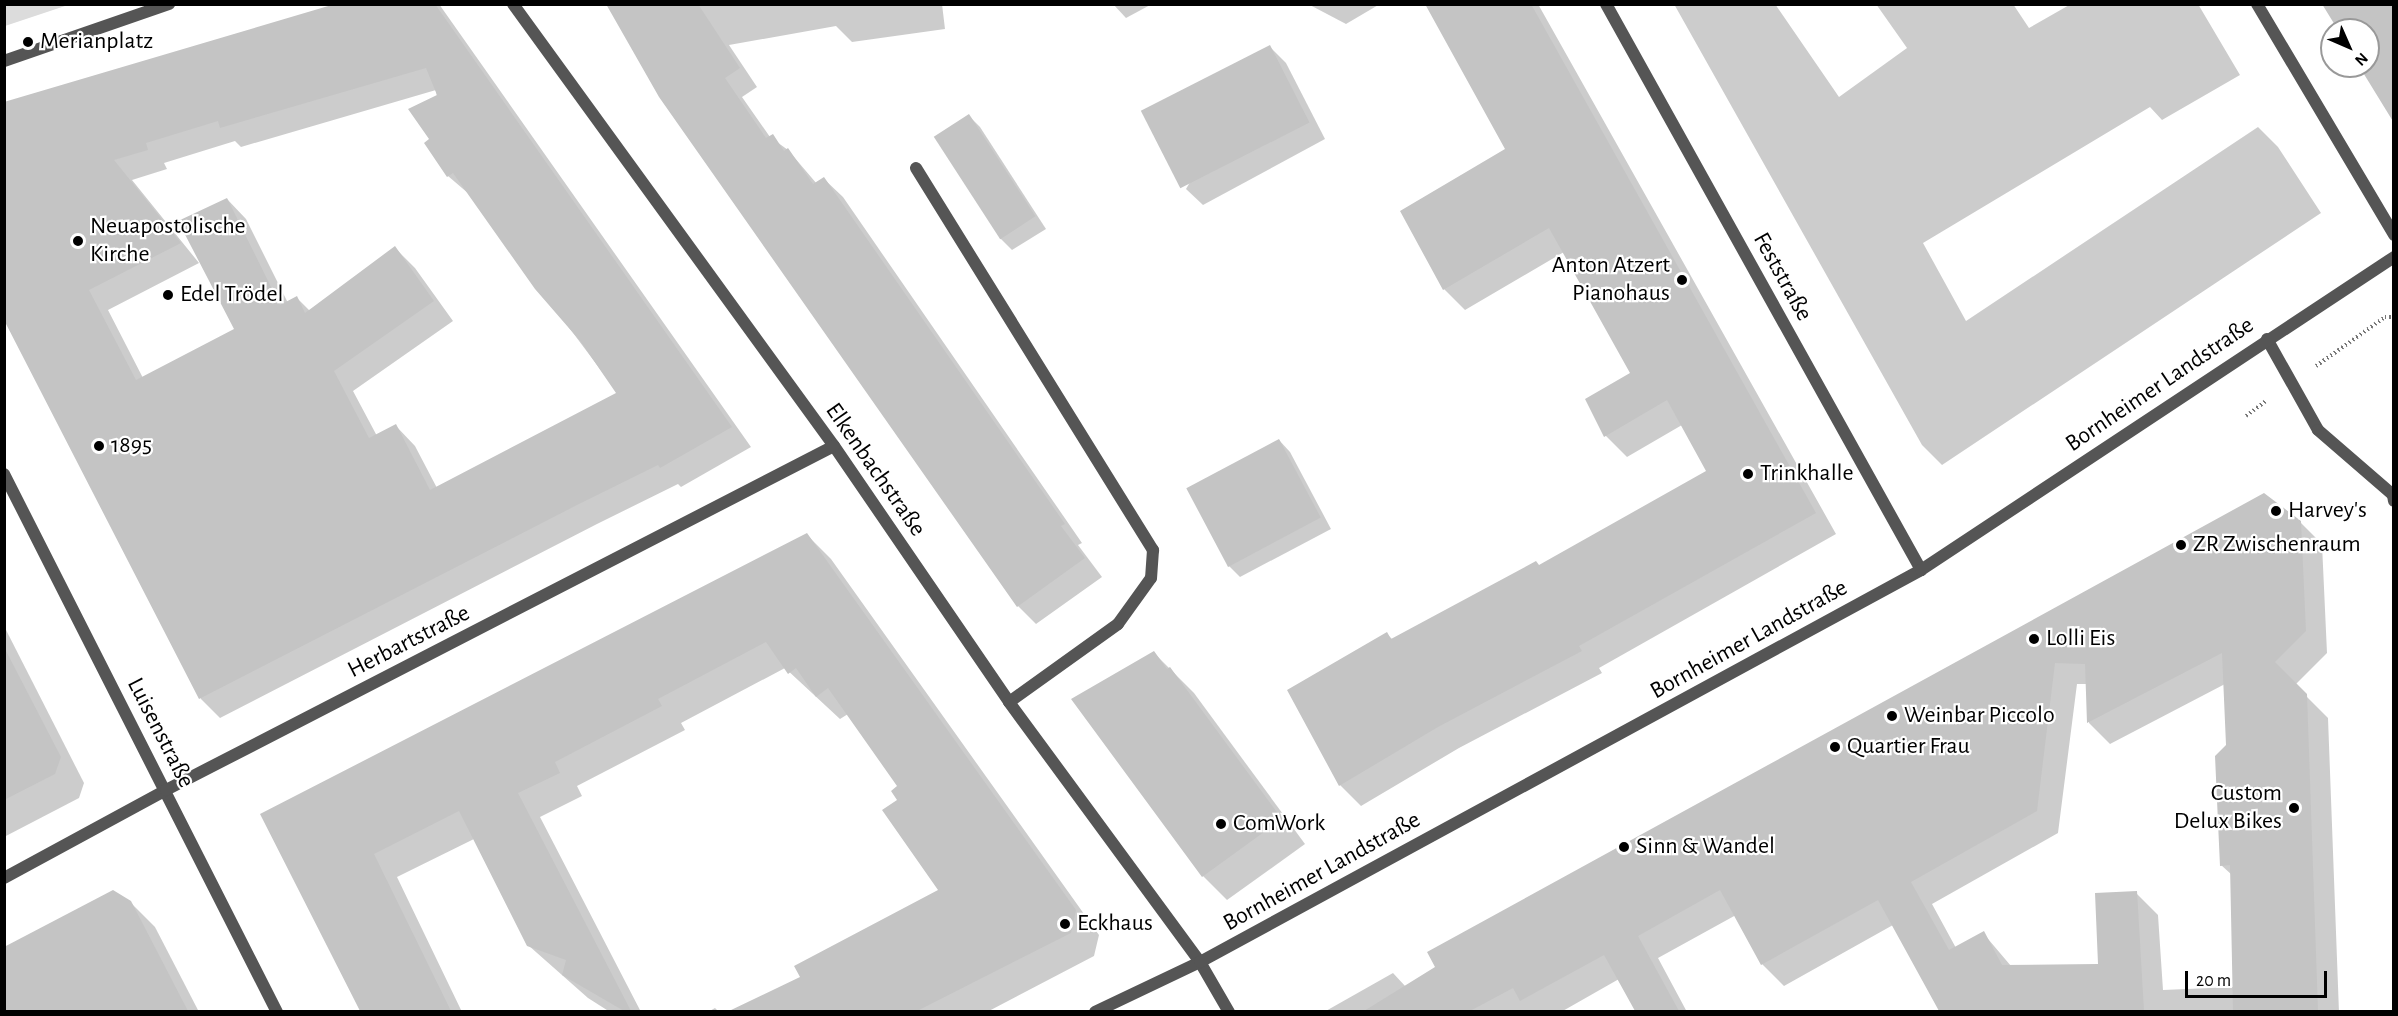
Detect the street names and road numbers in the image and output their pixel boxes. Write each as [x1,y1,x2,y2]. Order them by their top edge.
street label: Feststraße [1746,228,1818,326]
street label: Bornheimer Landstraße [2060,311,2260,459]
street label: Elkenbachstraße [818,398,932,542]
street label: Bornheimer Landstraße [1645,574,1853,706]
street label: Herbartstraße [343,599,475,685]
street label: Luisenstraße [120,673,200,793]
street label: Bornheimer Landstraße [1218,806,1426,938]

